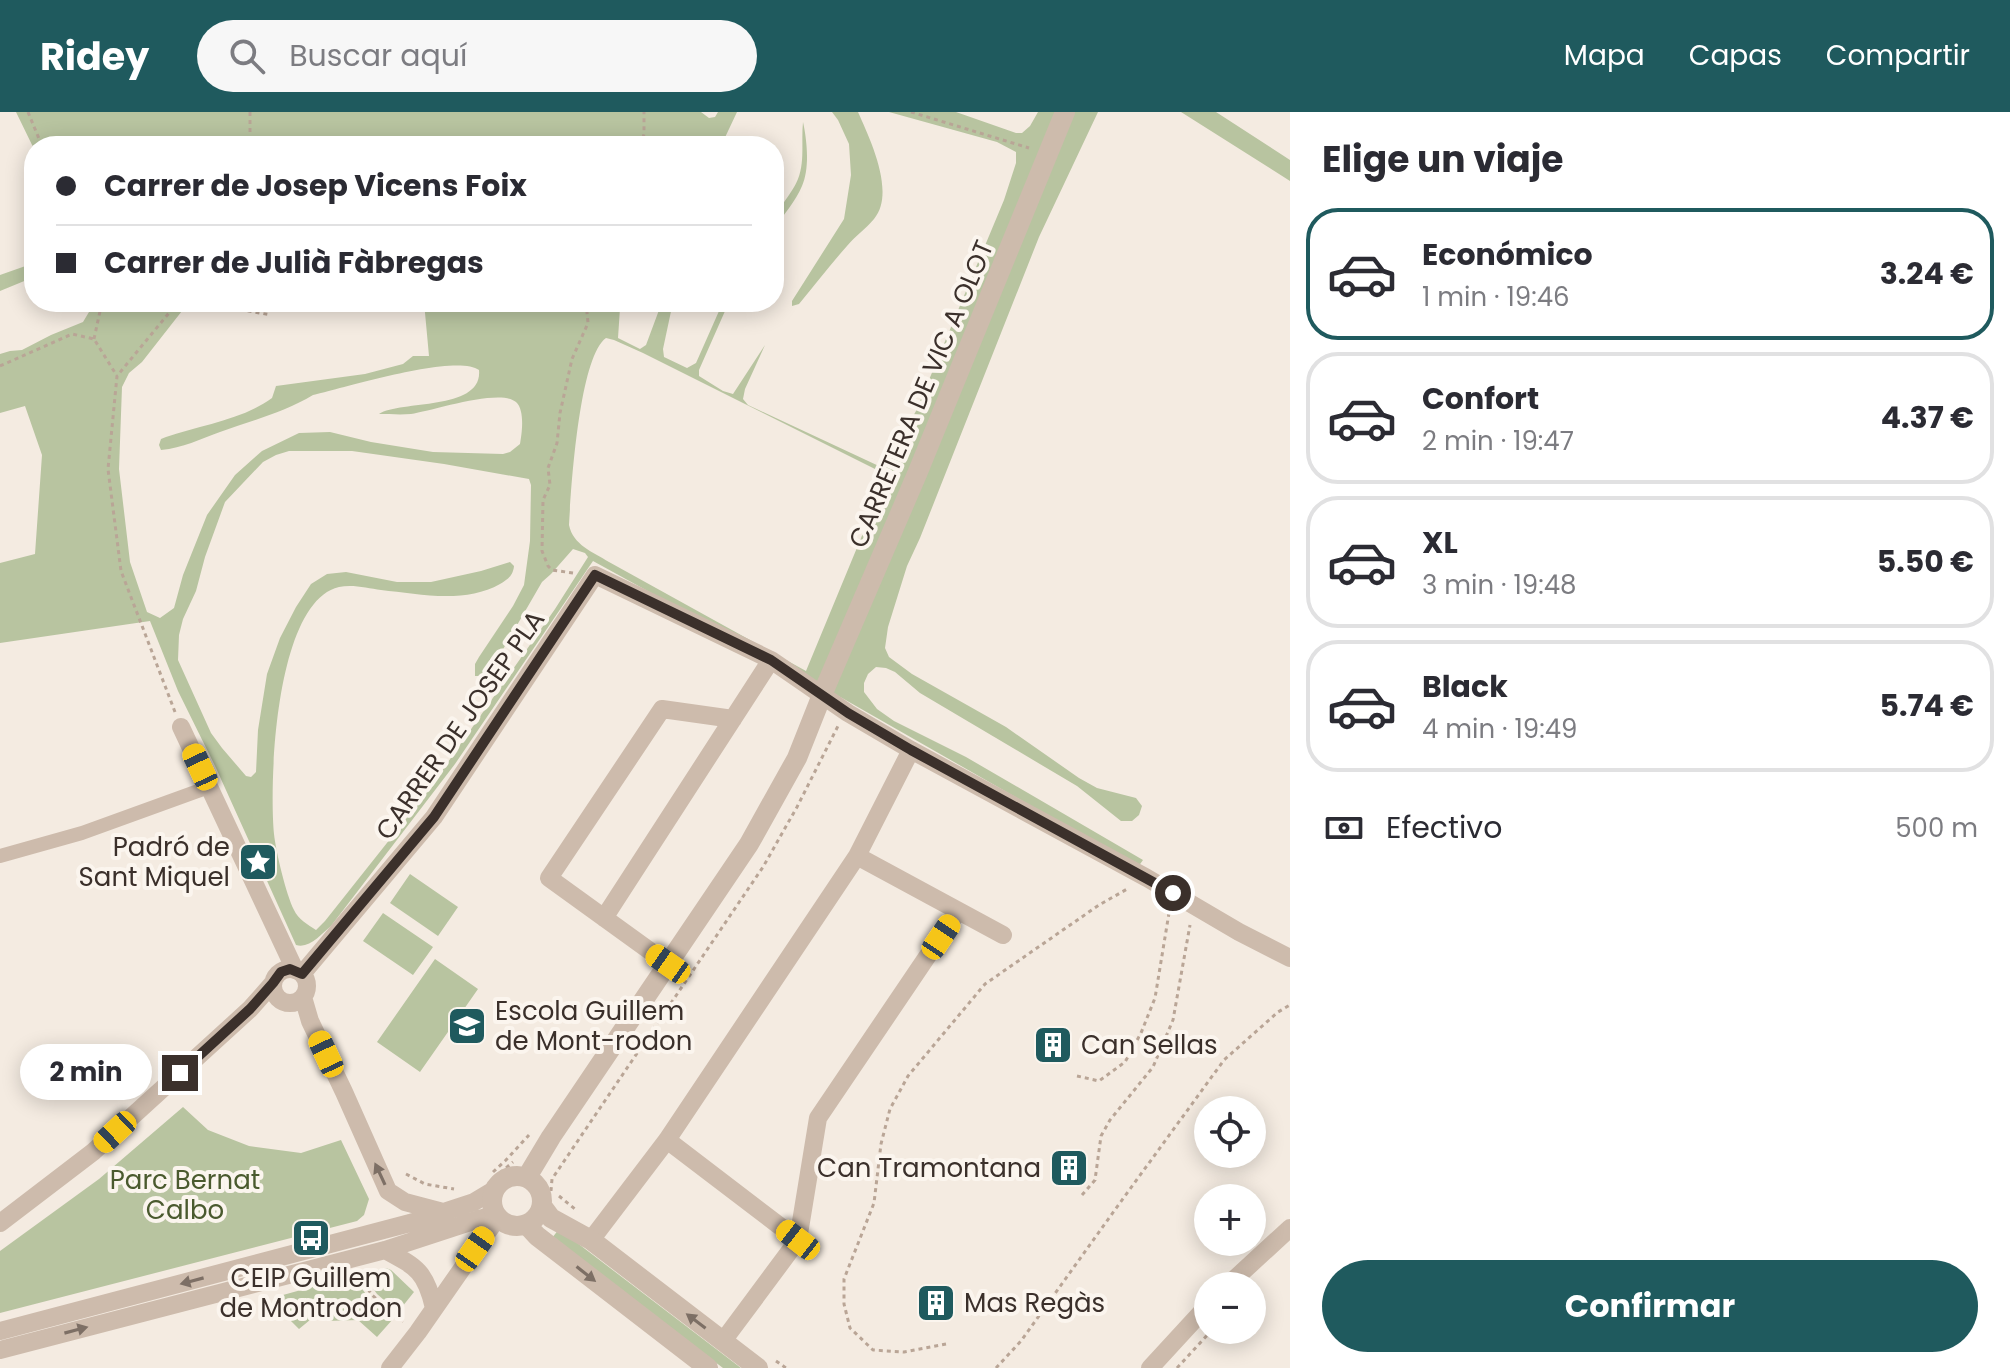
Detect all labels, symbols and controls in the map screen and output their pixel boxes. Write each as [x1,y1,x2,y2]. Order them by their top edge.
search box [197,20,757,92]
text: Ridey [40,30,149,83]
icon: search [225,34,269,78]
text: Buscar aquí [289,34,467,77]
text: Mapa [1564,36,1645,75]
text: Capas [1689,36,1782,75]
text: Compartir [1826,36,1970,75]
text: Elige un viaje [1322,134,1564,185]
text: Carrer de Josep Vicens Foix [104,164,527,207]
text: Económico [1422,233,1593,276]
street label: CARRETERA DE VIC A OLOT [840,235,1002,553]
icon: car [1326,238,1398,310]
text: Carrer de Julià Fàbregas [104,241,484,284]
text: 3.24 € [1880,252,1974,295]
text: 1 min · 19:46 [1422,279,1570,315]
text: Confort [1422,377,1539,420]
icon: car [1326,382,1398,454]
text: 4.37 € [1881,396,1974,439]
text: 2 min · 19:47 [1422,423,1574,459]
text: XL [1422,521,1458,564]
icon: car [1326,526,1398,598]
text: 5.50 € [1877,540,1974,583]
text: 3 min · 19:48 [1422,567,1576,603]
street label: CARRER DE JOSEP PLA [367,603,553,847]
text: Black [1422,665,1508,708]
icon: car [1326,670,1398,742]
text: 5.74 € [1879,684,1974,727]
text: 4 min · 19:49 [1422,711,1577,747]
car [179,740,221,794]
icon: cash [1322,806,1366,850]
text: Efectivo [1386,806,1502,849]
text: 500 m [1895,810,1978,846]
place label: Padró de Sant Miquel [79,829,230,895]
place icon: Padró de Sant Miquel [237,841,279,883]
route start [1155,875,1191,911]
car [918,910,964,964]
car [641,940,695,988]
place label: Escola Guillem de Mont-rodon [495,993,692,1059]
school or university icon: Escola Guillem de Mont-rodon [446,1005,488,1047]
building icon: Can Sellas [1032,1024,1074,1066]
car [305,1027,347,1081]
place label: Can Sellas [1081,1027,1218,1063]
callout: 2 min [20,1045,152,1101]
text: 2 min [49,1054,123,1090]
route end [162,1055,198,1091]
map controls [1194,1096,1266,1344]
button: locate [1194,1096,1266,1168]
car [89,1107,141,1157]
building icon: Can Tramontana [1048,1147,1090,1189]
place label: Can Tramontana [817,1150,1041,1186]
park label: Parc Bernat Calbo [110,1162,260,1228]
one-way arrow [373,1163,387,1186]
button: + [1194,1184,1266,1256]
car [772,1216,824,1264]
bus stop icon: CEIP Guillem de Montrodon [290,1217,332,1259]
car [451,1222,499,1276]
place label: CEIP Guillem de Montrodon [220,1260,402,1326]
button: Confirmar [1322,1260,1978,1352]
one-way arrow [576,1266,596,1282]
button: − [1194,1272,1266,1344]
one-way arrow [180,1275,205,1287]
building icon: Mas Regàs [915,1282,957,1324]
place label: Mas Regàs [964,1285,1105,1321]
one-way arrow [686,1313,707,1329]
one-way arrow [63,1324,88,1336]

